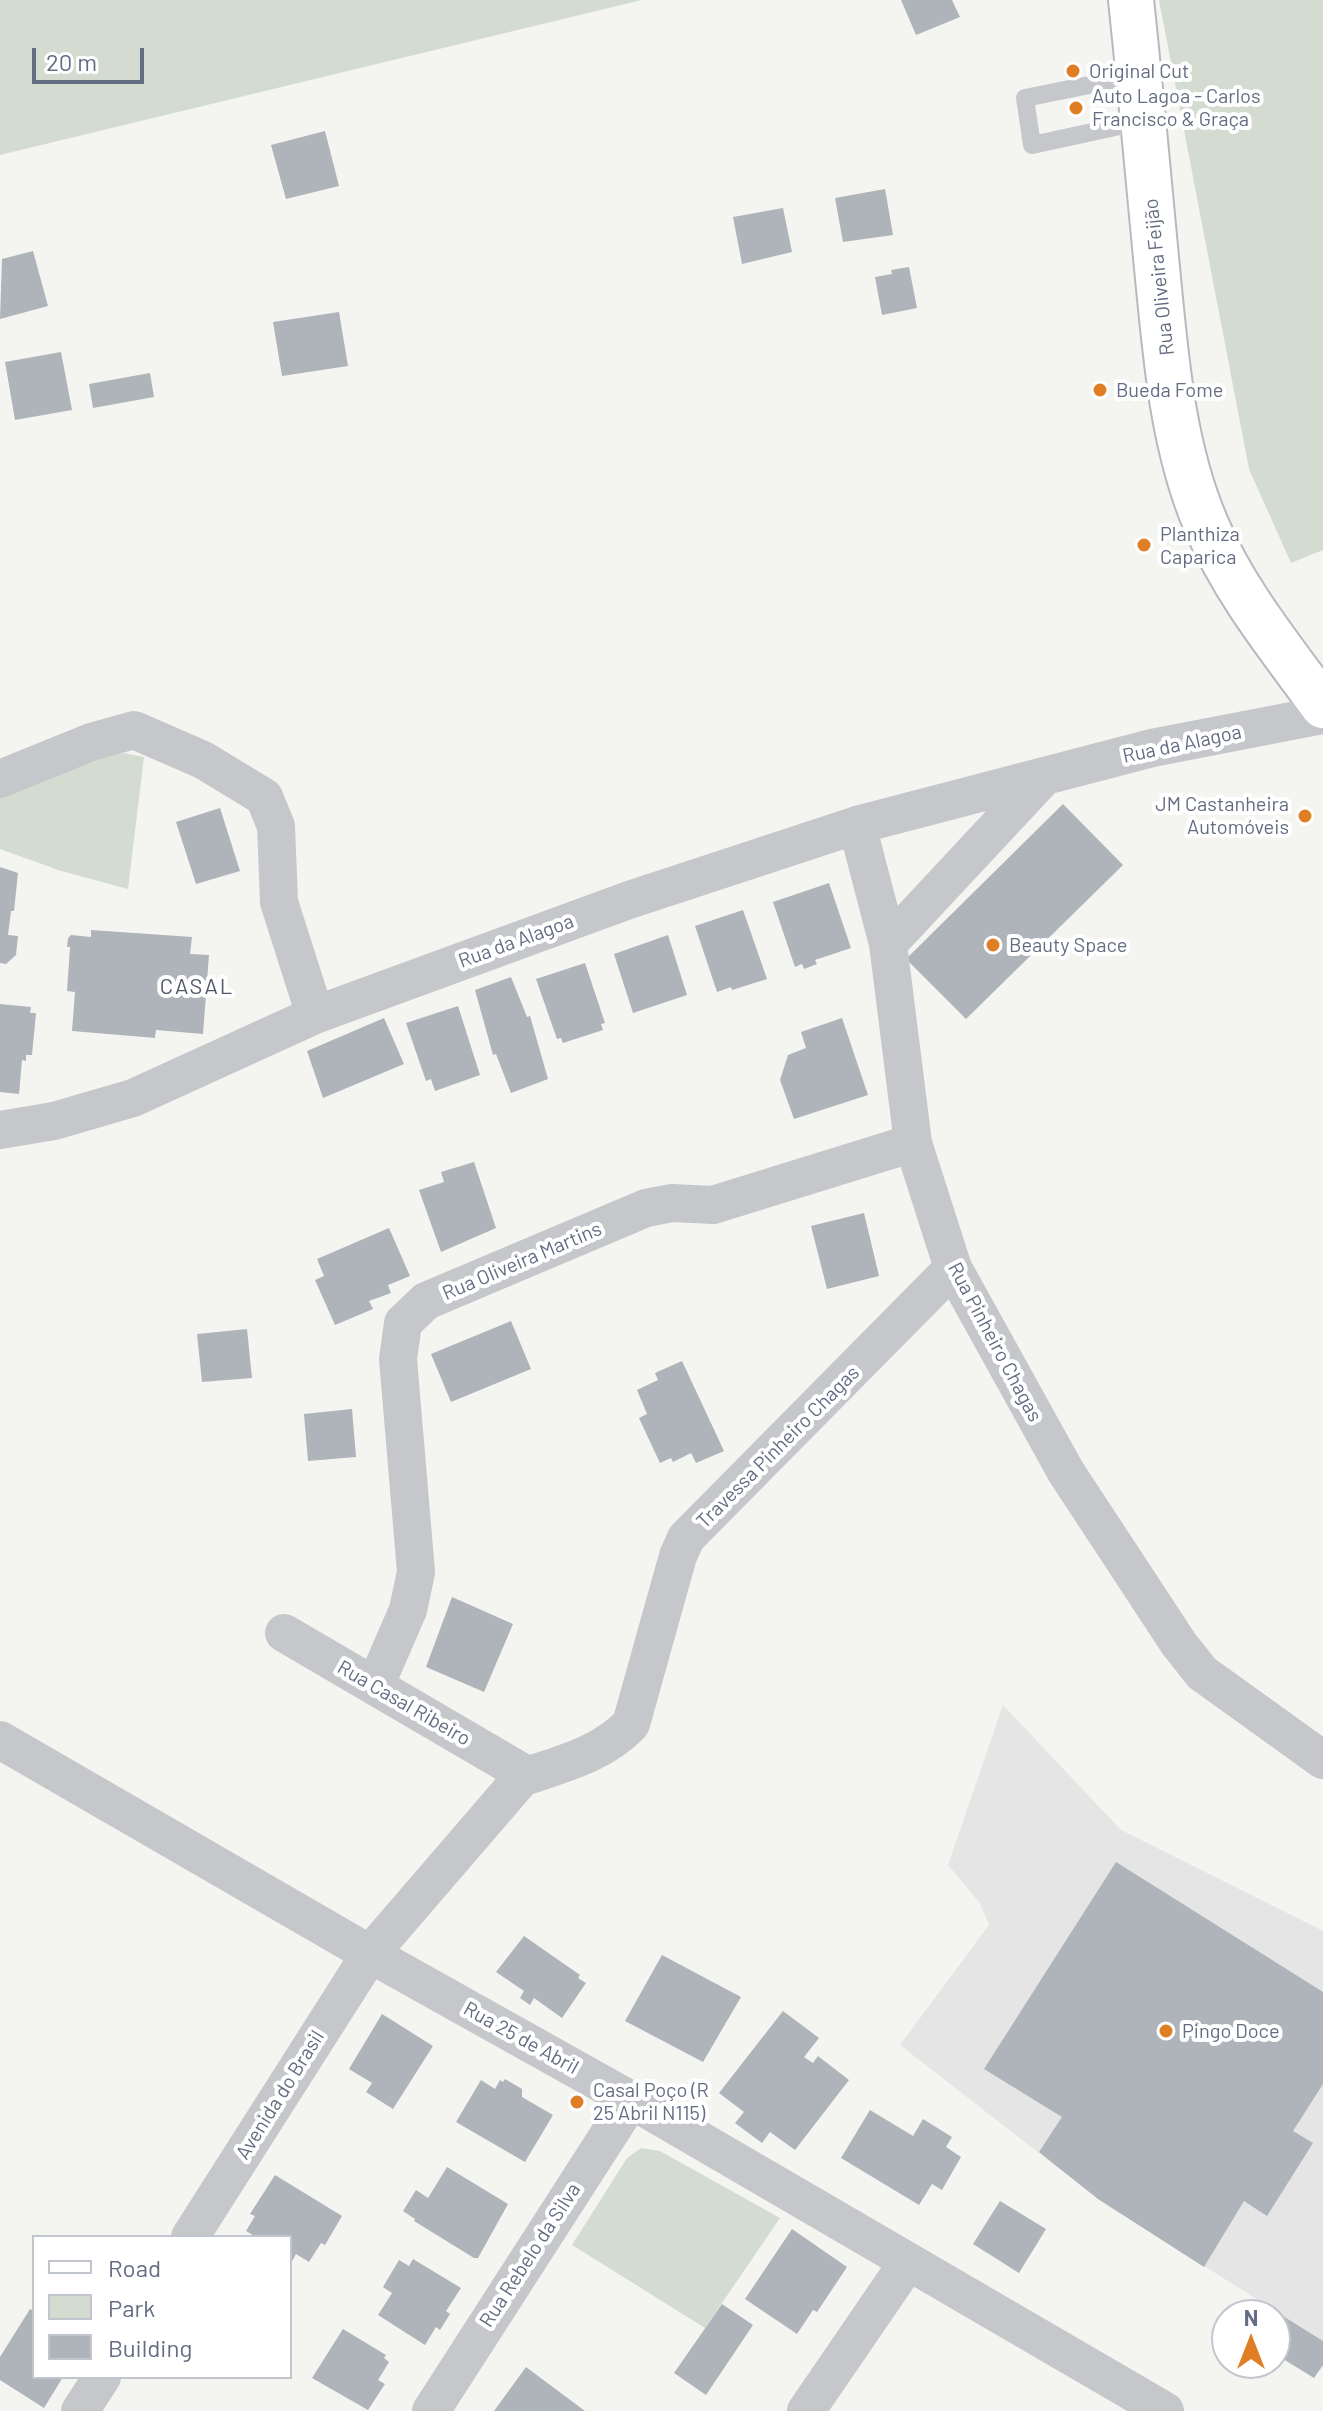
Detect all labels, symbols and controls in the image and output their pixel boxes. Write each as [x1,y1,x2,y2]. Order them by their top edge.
scale bar [36,32,148,82]
text: 20 m [46,47,97,76]
place label: Original Cut [1089,59,1189,83]
marker: Original Cut [1064,62,1082,80]
place label: Auto Lagoa - Carlos Francisco & Graça [1092,84,1261,131]
marker: Auto Lagoa - Carlos Francisco & Graça [1067,99,1085,117]
street label: Rua Oliveira Feijão [1139,197,1179,357]
place label: Bueda Fome [1116,378,1223,402]
marker: Bueda Fome [1091,381,1109,399]
place label: Planthiza Caparica [1160,522,1240,569]
marker: Planthiza Caparica [1135,536,1153,554]
street label: Rua da Alagoa [1120,720,1244,768]
place label: JM Castanheira Automóveis [1155,792,1289,839]
marker: JM Castanheira Automóveis [1296,807,1314,825]
street label: Rua da Alagoa [455,909,577,973]
place label: Beauty Space [1009,933,1127,957]
marker: Beauty Space [984,936,1002,954]
district label: CASAL [160,974,234,1000]
street label: Rua Oliveira Martins [439,1217,605,1305]
street label: Rua Pinheiro Chagas [943,1258,1047,1426]
street label: Travessa Pinheiro Chagas [692,1361,864,1533]
street label: Rua Casal Ribeiro [333,1655,475,1751]
street label: Rua 25 de Abril [459,1997,583,2079]
place label: Pingo Doce [1182,2019,1280,2043]
marker: Pingo Doce [1157,2022,1175,2040]
street label: Avenida do Brasil [231,2026,329,2164]
place label: Casal Poço (R 25 Abril N115) [593,2078,709,2125]
marker: Casal Poço (R 25 Abril N115) [568,2093,586,2111]
street label: Rua Rebelo da Silva [474,2178,586,2332]
legend [32,2235,292,2379]
text: Road [108,2253,161,2282]
text: Park [108,2293,155,2322]
north arrow [1211,2299,1291,2379]
text: N [1244,2304,1258,2330]
text: Building [108,2333,192,2362]

